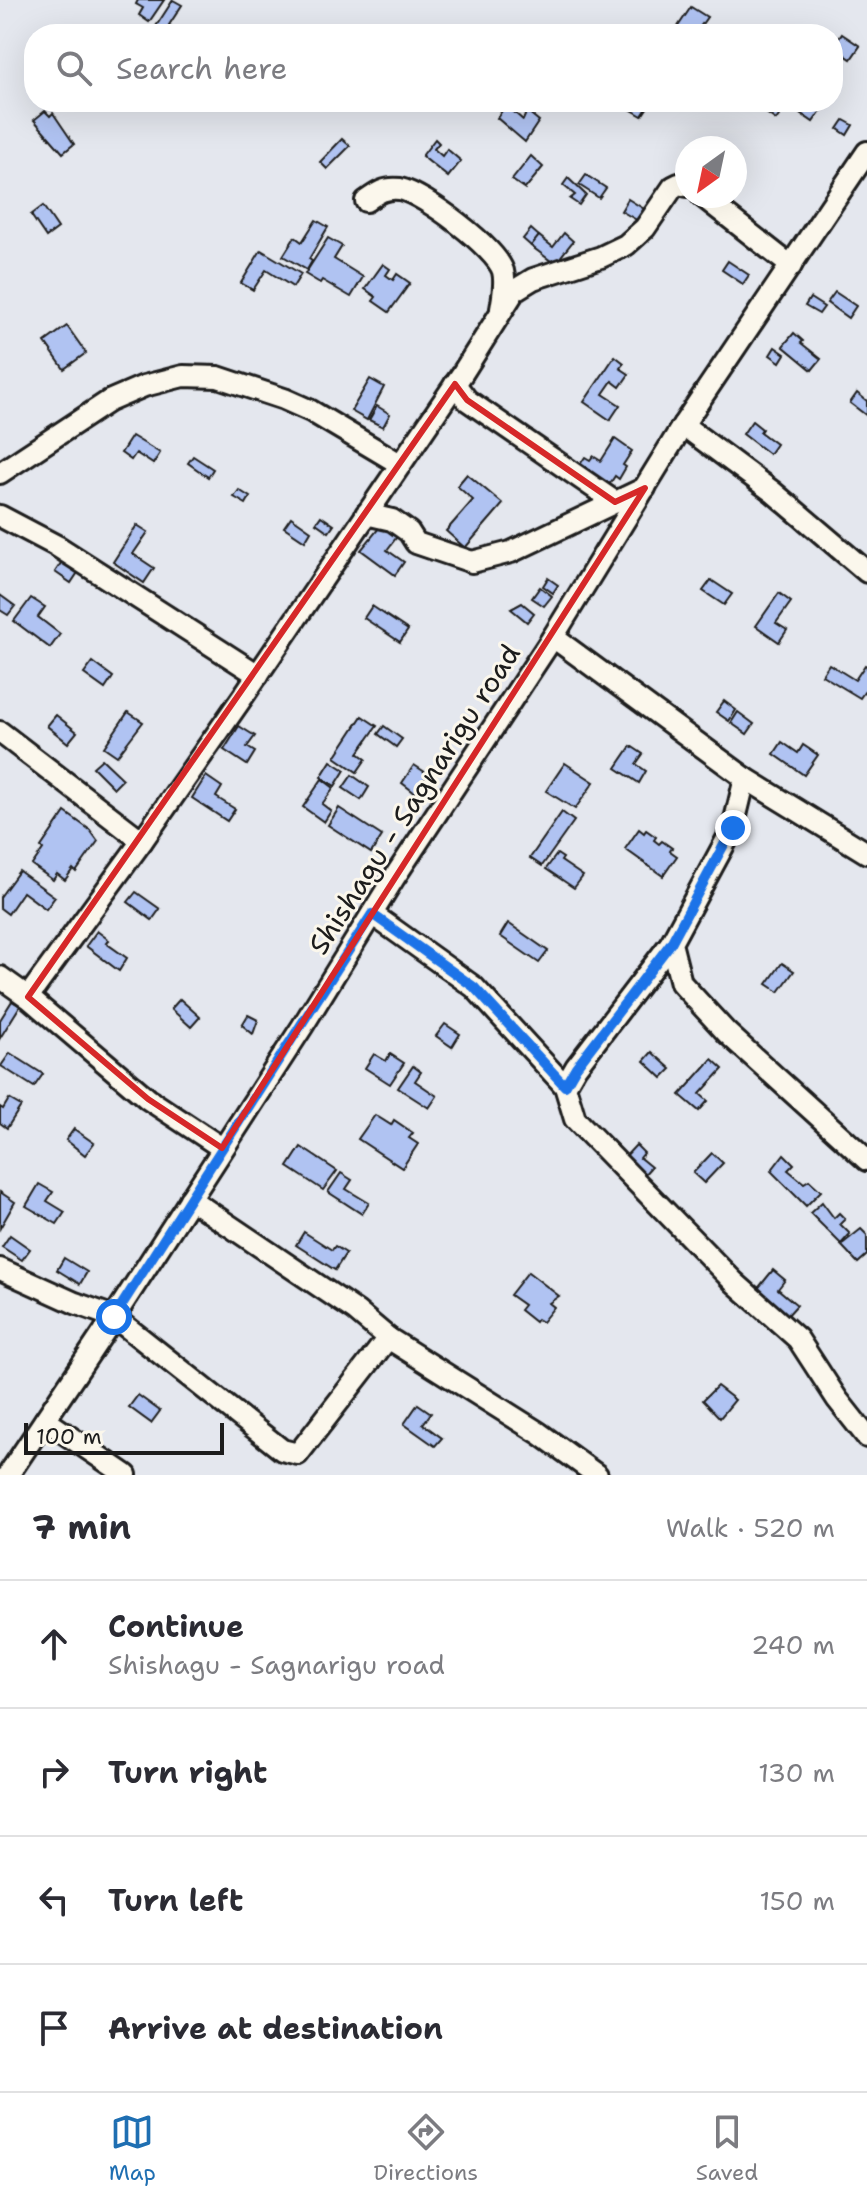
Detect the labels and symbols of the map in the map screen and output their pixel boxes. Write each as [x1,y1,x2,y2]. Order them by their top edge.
north arrow [675,136,747,208]
street label: Shishagu - Sagnarigu road [299,637,529,961]
route end [715,810,751,846]
route start [96,1299,132,1335]
scale bar [24,1419,224,1455]

